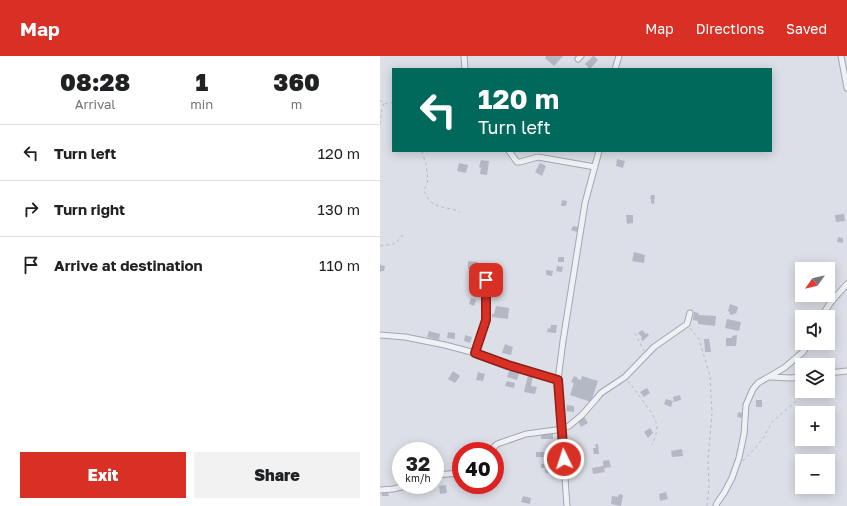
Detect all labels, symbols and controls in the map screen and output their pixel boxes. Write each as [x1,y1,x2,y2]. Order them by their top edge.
text: Map [20,17,60,40]
text: Map [645,20,674,37]
text: Directions [696,20,764,37]
text: Saved [786,20,827,37]
text: 08:28 [60,67,130,96]
text: 1 [195,67,208,96]
text: 360 [273,67,320,96]
text: 120 m [478,82,559,115]
icon: left [412,84,464,136]
text: Arrival [75,96,115,112]
text: min [190,96,213,112]
text: m [291,96,302,112]
text: Turn left [478,116,551,138]
icon: left [20,142,42,164]
text: Turn left [54,144,116,162]
text: 120 m [318,144,360,162]
icon: right [20,198,42,220]
text: Turn right [54,200,125,218]
text: 130 m [318,200,360,218]
icon: arrive [20,254,42,276]
text: Arrive at destination [54,256,203,274]
text: 110 m [319,256,360,274]
north arrow [795,262,835,302]
map controls [795,262,835,494]
pin [469,263,503,297]
icon: arrive [475,269,497,291]
button: sound [795,310,835,350]
button: layers [795,358,835,398]
button: + [795,406,835,446]
position arrow [543,438,585,480]
speed limit sign: 40 [452,442,504,494]
text: 32 [406,451,430,475]
button: Exit [20,452,186,498]
button: Share [194,452,360,498]
button: − [795,454,835,494]
text: km/h [405,472,431,484]

